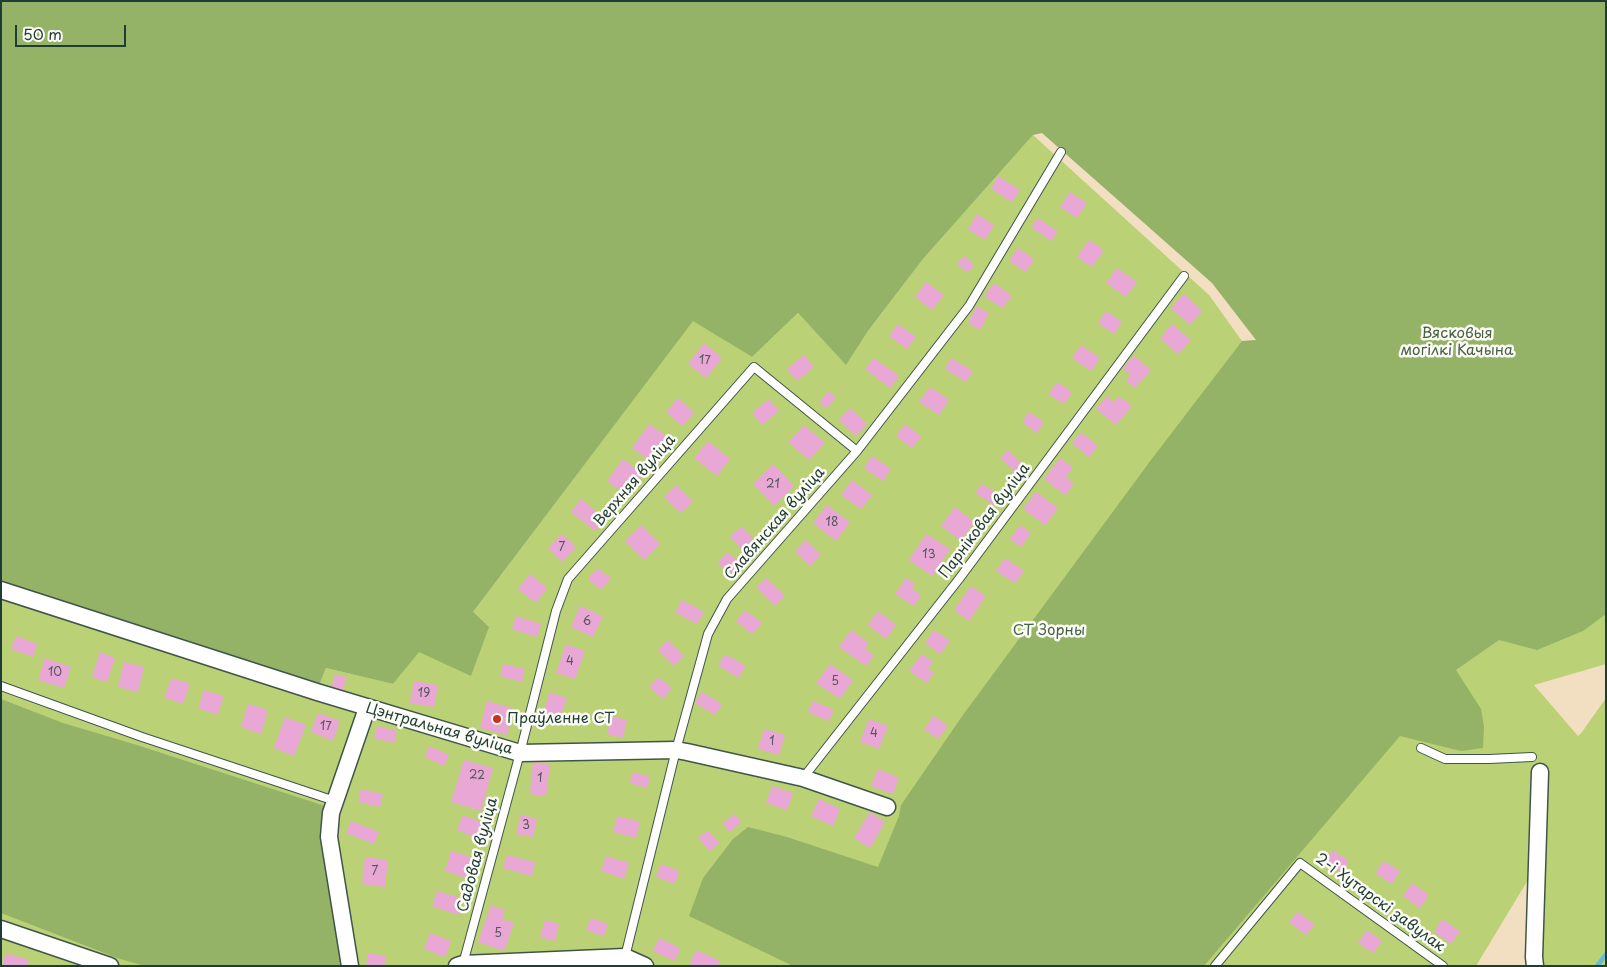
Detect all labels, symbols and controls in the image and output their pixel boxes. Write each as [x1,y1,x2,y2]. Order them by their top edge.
scale bar [18,15,129,47]
text: 50 m [23,22,62,45]
park label: Вясковыя могілкі Качына [1401,325,1513,360]
house number: 17 [699,354,711,368]
street label: Верхняя вуліца [590,432,680,530]
street label: Парніковая вуліца [936,460,1034,582]
street label: Славянская вуліца [721,464,829,584]
house number: 21 [766,478,780,492]
house number: 18 [826,516,838,530]
house number: 7 [559,541,565,555]
house number: 13 [922,548,936,562]
house number: 6 [583,615,591,629]
park label: СТ Зорны [1013,622,1085,640]
house number: 4 [566,655,574,669]
house number: 10 [48,666,62,680]
house number: 5 [831,675,839,689]
house number: 19 [418,687,430,701]
street label: Цэнтральная вуліца [363,699,515,759]
place label: Праўленне СТ [507,710,614,728]
marker: Праўленне СТ [491,713,503,725]
house number: 17 [320,720,332,734]
house number: 4 [870,727,878,741]
house number: 1 [769,735,775,749]
house number: 22 [469,769,485,783]
house number: 1 [537,772,543,786]
street label: Садовая вуліца [454,796,502,914]
house number: 3 [522,819,530,833]
street label: 2-і Хутарскі завулак [1312,850,1448,956]
house number: 7 [372,865,378,879]
house number: 5 [494,927,502,941]

